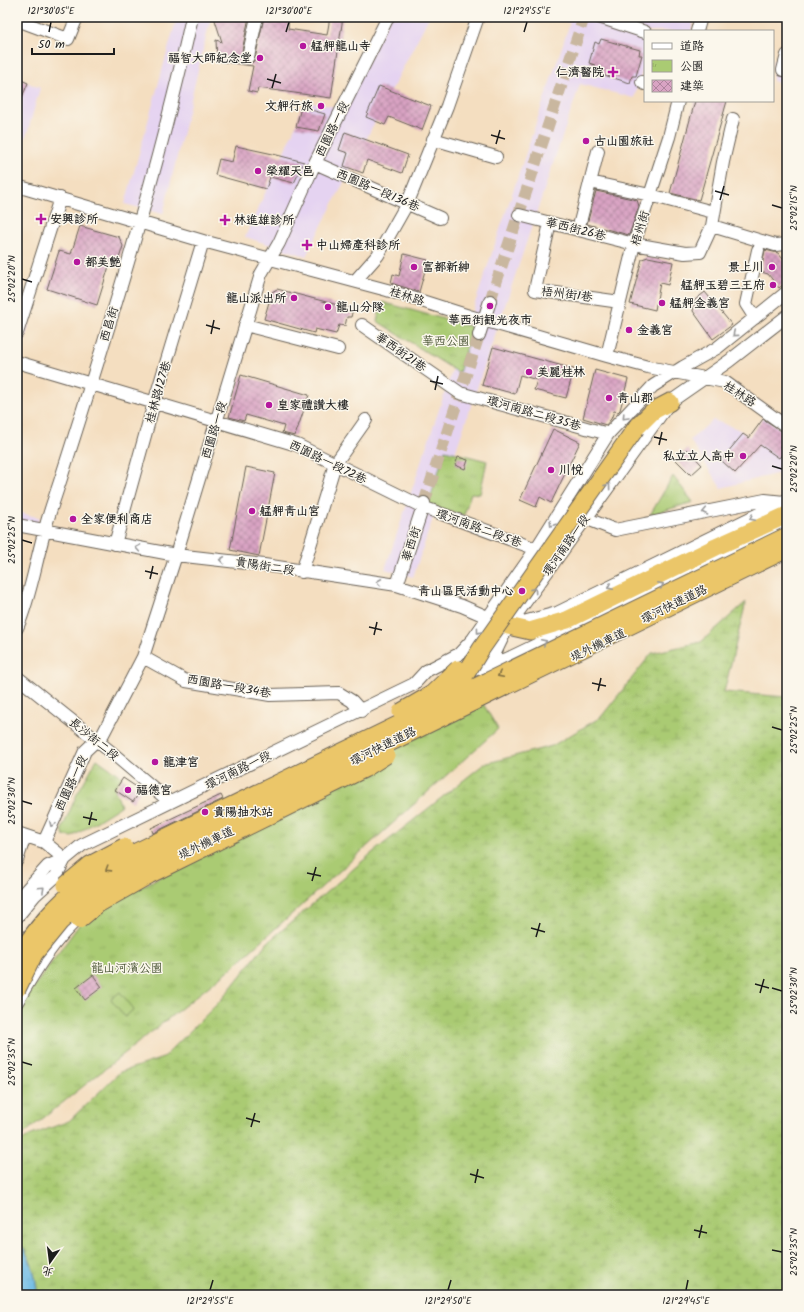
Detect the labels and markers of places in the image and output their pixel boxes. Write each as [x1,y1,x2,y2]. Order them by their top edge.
place label: 艋舺龍山寺 [310,37,371,56]
marker: 艋舺龍山寺 [298,41,308,51]
place label: 福智大師紀念堂 [168,49,252,68]
marker: 福智大師紀念堂 [255,53,265,63]
place label: 仁濟醫院 [556,63,604,82]
marker: 仁濟醫院 [607,66,619,78]
place label: 文舺行旅 [265,97,313,116]
marker: 文舺行旅 [316,101,326,111]
place label: 古山園旅社 [594,132,654,151]
marker: 古山園旅社 [581,136,591,146]
place label: 榮耀天邑 [266,162,314,181]
marker: 榮耀天邑 [253,166,263,176]
place label: 安興診所 [50,210,99,229]
place label: 林進雄診所 [234,211,295,230]
marker: 安興診所 [35,213,47,225]
marker: 林進雄診所 [219,214,231,226]
place label: 中山婦產科診所 [316,236,401,255]
marker: 中山婦產科診所 [301,239,313,251]
place label: 都美艷 [85,253,121,272]
marker: 都美艷 [72,257,82,267]
place label: 富都新紳 [422,258,470,277]
place label: 景上川 [728,258,764,277]
marker: 富都新紳 [409,262,419,272]
marker: 景上川 [767,262,777,272]
place label: 艋舺玉碧三王府 [680,276,765,295]
marker: 艋舺玉碧三王府 [768,280,778,290]
place label: 龍山派出所 [226,289,287,308]
marker: 龍山派出所 [289,293,299,303]
place label: 艋舺金義宮 [669,294,730,313]
place label: 龍山分隊 [336,298,384,317]
marker: 艋舺金義宮 [657,298,667,308]
marker: 華西街観光夜市 [485,301,495,311]
marker: 龍山分隊 [323,302,333,312]
place label: 華西街観光夜市 [448,311,532,330]
place label: 金義宮 [637,321,673,340]
marker: 金義宮 [624,325,634,335]
place label: 美麗桂林 [537,363,585,382]
marker: 美麗桂林 [524,367,534,377]
place label: 青山郡 [617,389,653,408]
marker: 青山郡 [604,393,614,403]
place label: 皇家禮讚大樓 [277,396,349,415]
marker: 皇家禮讚大樓 [264,400,274,410]
place label: 私立立人高中 [663,447,735,466]
marker: 私立立人高中 [738,451,748,461]
place label: 川悅 [559,461,583,480]
marker: 川悅 [546,465,556,475]
place label: 艋舺青山宮 [259,502,320,521]
marker: 艋舺青山宮 [247,506,257,516]
place label: 全家便利商店 [81,510,153,529]
marker: 全家便利商店 [68,514,78,524]
place label: 青山區民活動中心 [418,582,514,601]
marker: 青山區民活動中心 [517,586,527,596]
place label: 龍津宮 [163,753,199,772]
marker: 龍津宮 [150,757,160,767]
place label: 福德宮 [136,781,172,800]
marker: 福德宮 [123,785,133,795]
place label: 貴陽抽水站 [213,803,273,822]
marker: 貴陽抽水站 [200,807,210,817]

